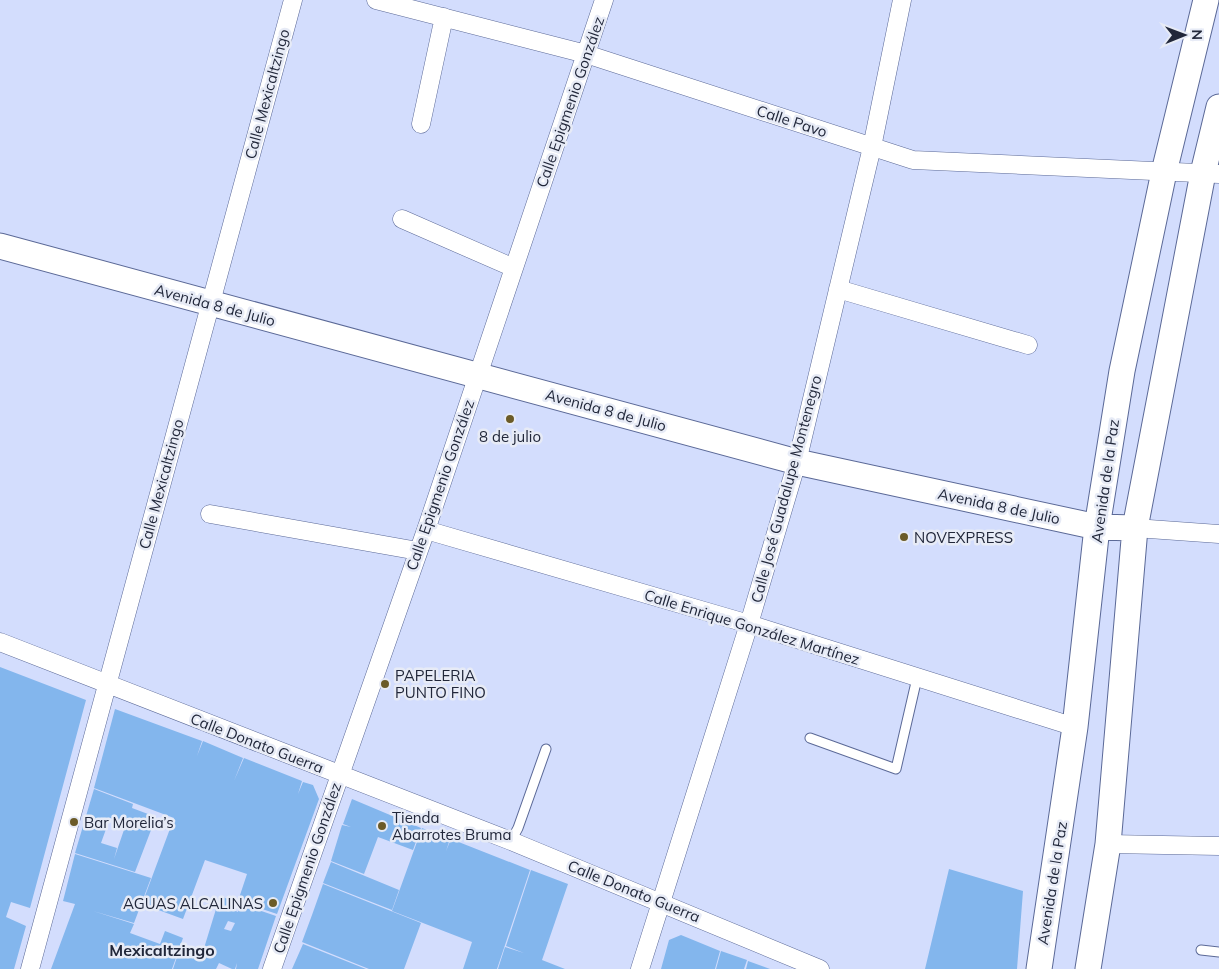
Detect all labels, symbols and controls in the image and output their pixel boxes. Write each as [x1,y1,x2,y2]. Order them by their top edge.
north arrow [1159,10,1209,60]
street label: Calle Epigmenio González [532,14,608,190]
street label: Calle Mexicaltzingo [241,27,293,161]
text: N [1188,29,1206,40]
street label: Calle Pavo [754,101,830,141]
street label: Avenida 8 de Julio [153,280,277,330]
street label: Calle José Guadalupe Montenegro [746,373,826,605]
street label: Avenida 8 de Julio [544,385,668,435]
street label: Calle Epigmenio González [402,397,478,573]
marker: 8 de julio [504,413,516,425]
street label: Calle Mexicaltzingo [135,417,187,551]
street label: Avenida de la Paz [1087,418,1123,544]
place label: 8 de julio [479,427,541,446]
street label: Avenida 8 de Julio [936,484,1062,528]
place label: NOVEXPRESS [914,528,1013,547]
marker: NOVEXPRESS [898,531,910,543]
street label: Calle Enrique González Martínez [642,585,862,669]
place label: PAPELERIA PUNTO FINO [395,666,486,702]
marker: PAPELERIA PUNTO FINO [379,678,391,690]
street label: Calle Donato Guerra [188,709,326,777]
street label: Calle Epigmenio González [269,780,345,956]
place label: Tienda Abarrotes Bruma [392,808,511,844]
place label: Bar Morelia’s [84,813,174,832]
marker: Bar Morelia’s [68,816,80,828]
marker: Tienda Abarrotes Bruma [376,820,388,832]
street label: Avenida de la Paz [1033,820,1071,946]
street label: Calle Donato Guerra [565,856,703,926]
place label: AGUAS ALCALINAS [123,894,263,913]
marker: AGUAS ALCALINAS [267,897,279,909]
district label: Mexicaltzingo [109,940,215,960]

